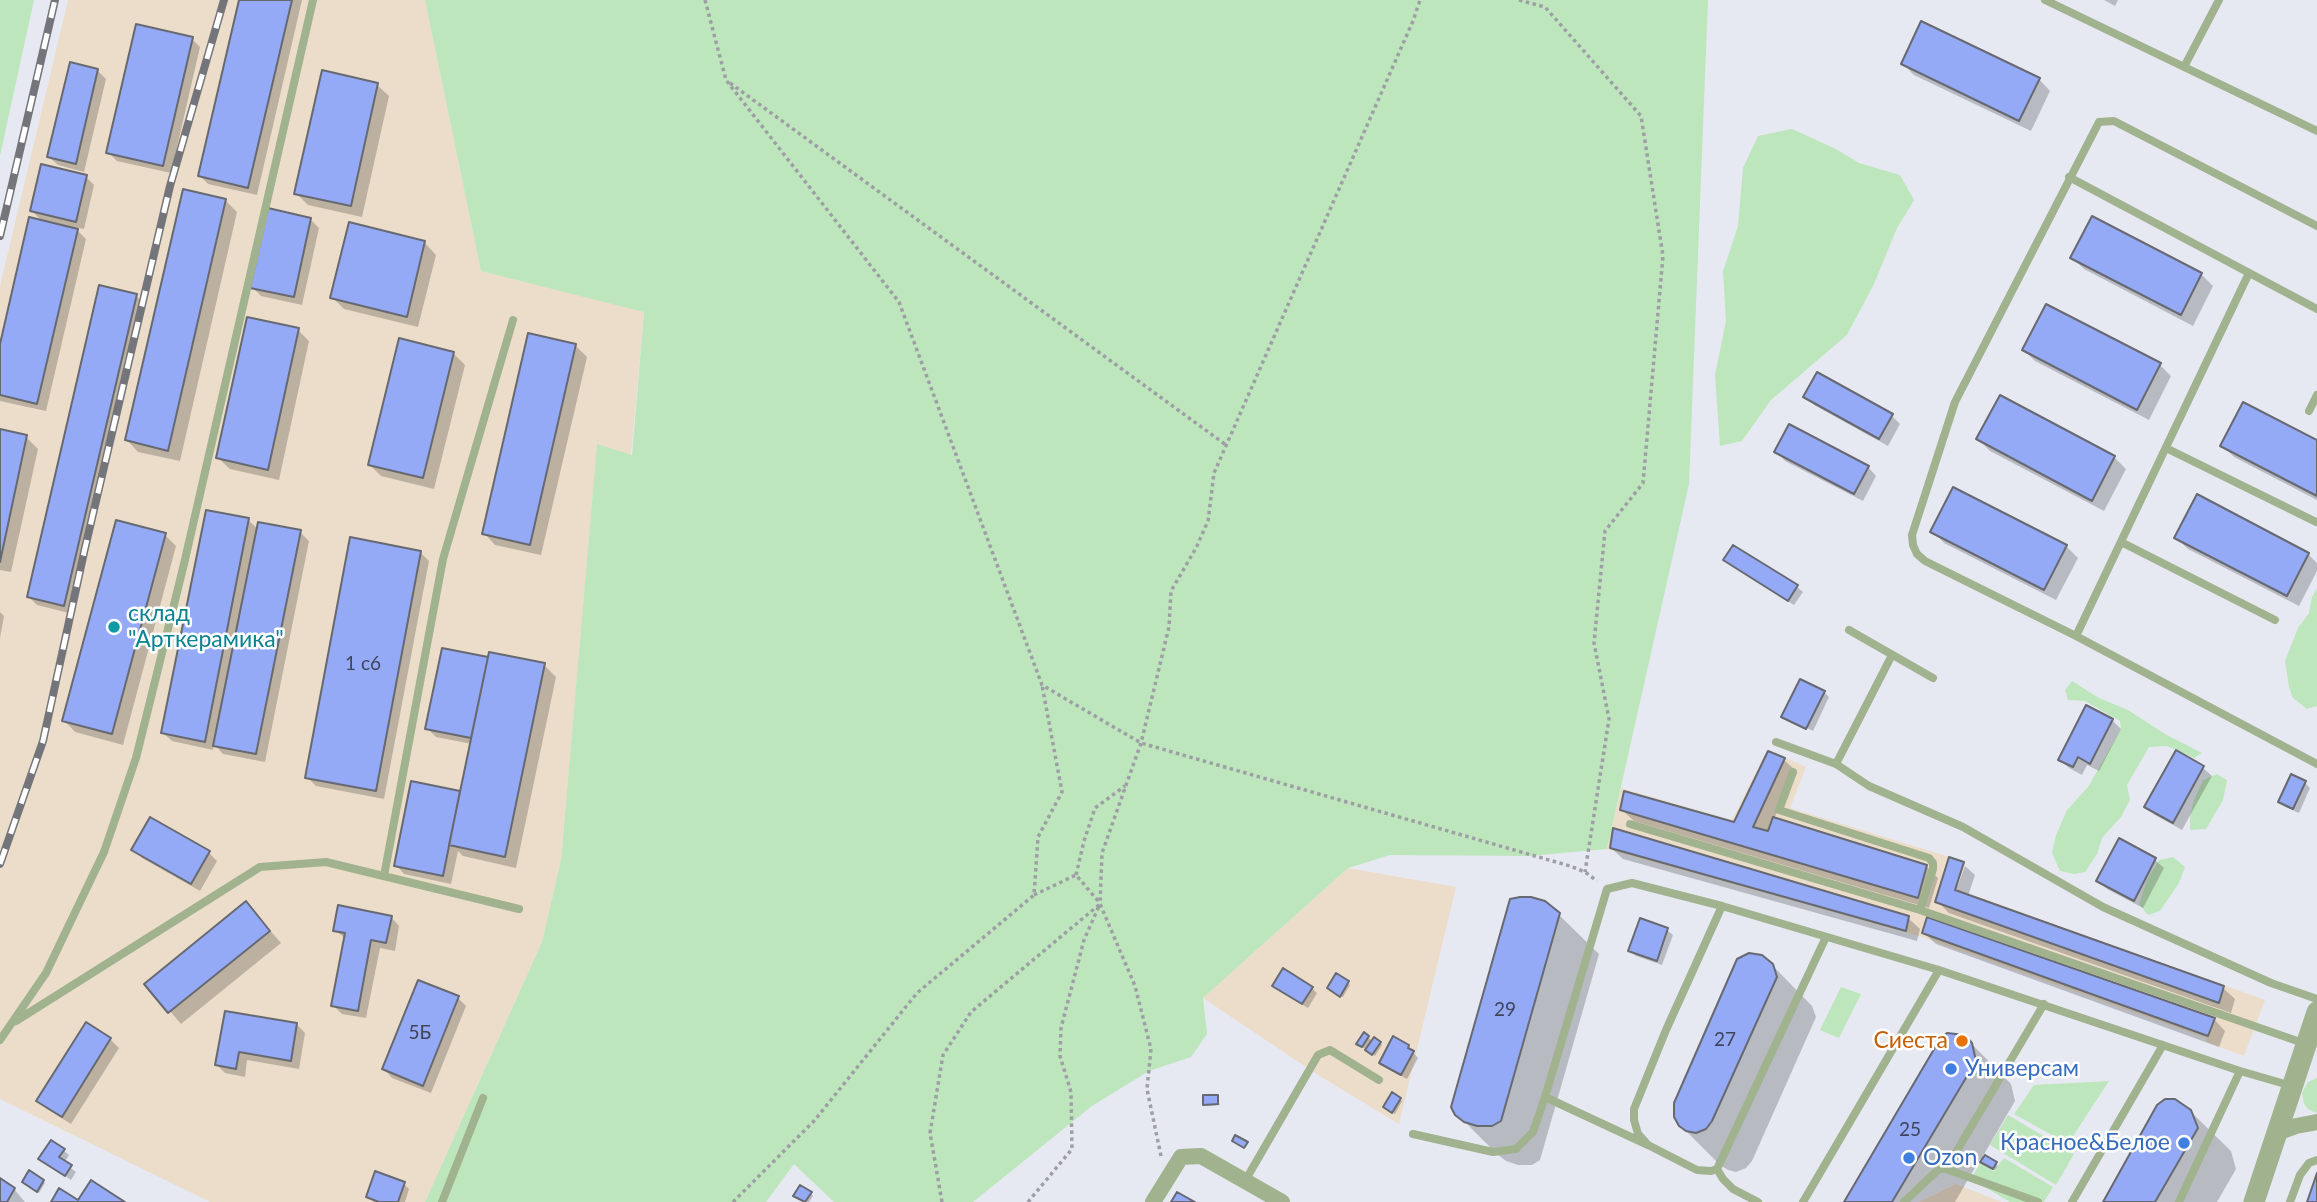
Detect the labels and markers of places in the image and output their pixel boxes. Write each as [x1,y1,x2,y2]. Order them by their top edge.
place label: склад "Арткерамика" [128,600,284,654]
marker: склад "Арткерамика" [106,619,122,635]
place label: Сиеста [1873,1027,1948,1055]
marker: Сиеста [1954,1033,1970,1049]
place label: Универсам [1965,1055,2079,1083]
marker: Универсам [1943,1061,1959,1077]
place label: Красное&Белое [2000,1129,2170,1157]
marker: Красное&Белое [2176,1135,2192,1151]
place label: Ozon [1923,1144,1977,1172]
marker: Ozon [1901,1150,1917,1166]

